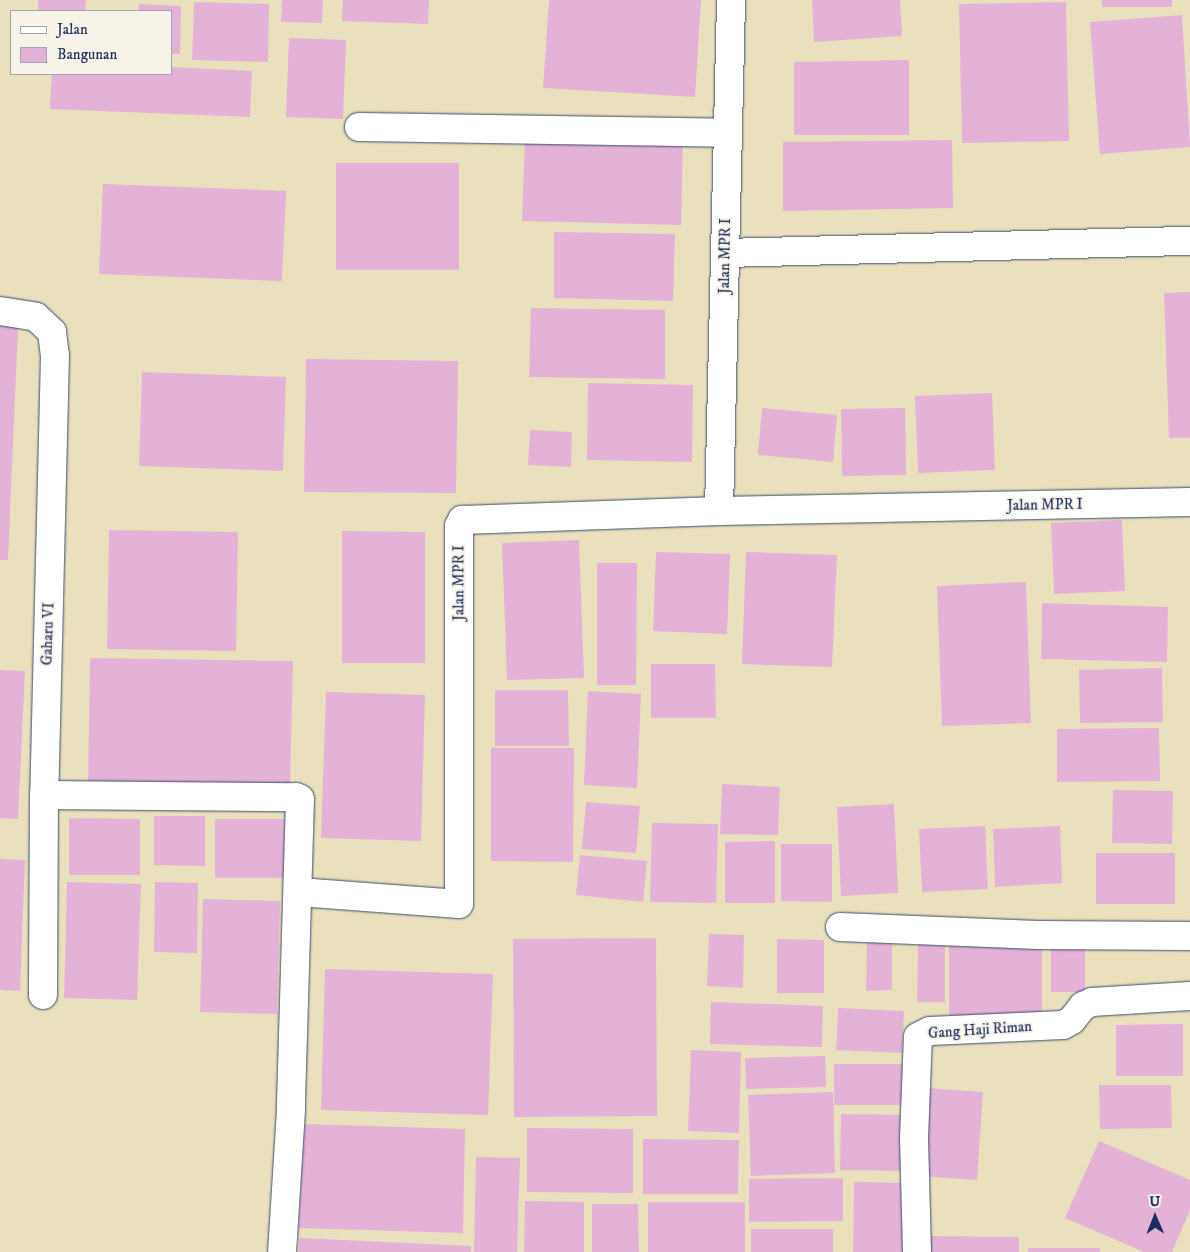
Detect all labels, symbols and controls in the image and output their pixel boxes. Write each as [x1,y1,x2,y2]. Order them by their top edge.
legend [10,10,172,75]
text: Jalan [57,20,88,39]
text: Bangunan [57,45,117,64]
street label: Jalan MPR I [715,218,735,294]
street label: Jalan MPR I [1007,495,1083,515]
street label: Jalan MPR I [450,545,468,621]
street label: Gaharu VI [38,602,58,666]
street label: Gang Haji Riman [927,1017,1033,1043]
north arrow [1130,1192,1180,1242]
text: U [1149,1193,1160,1211]

